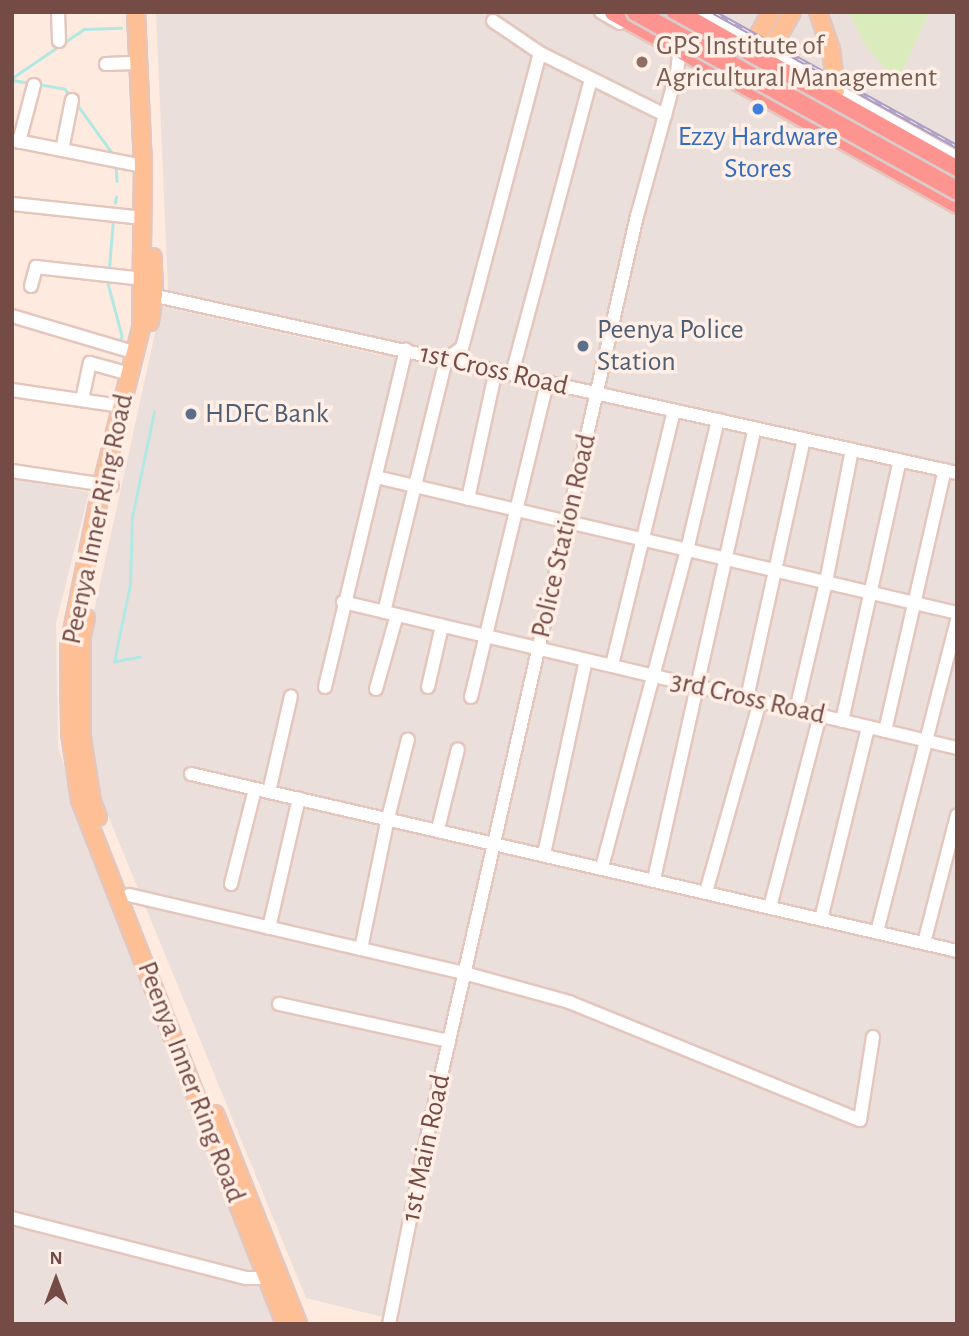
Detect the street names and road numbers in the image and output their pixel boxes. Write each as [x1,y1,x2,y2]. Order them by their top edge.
street label: 1st Cross Road [416,337,572,403]
street label: Peenya Inner Ring Road [55,391,141,647]
street label: Police Station Road [524,431,604,641]
street label: 3rd Cross Road [668,664,828,732]
street label: Peenya Inner Ring Road [130,957,252,1207]
street label: 1st Main Road [394,1071,458,1225]

